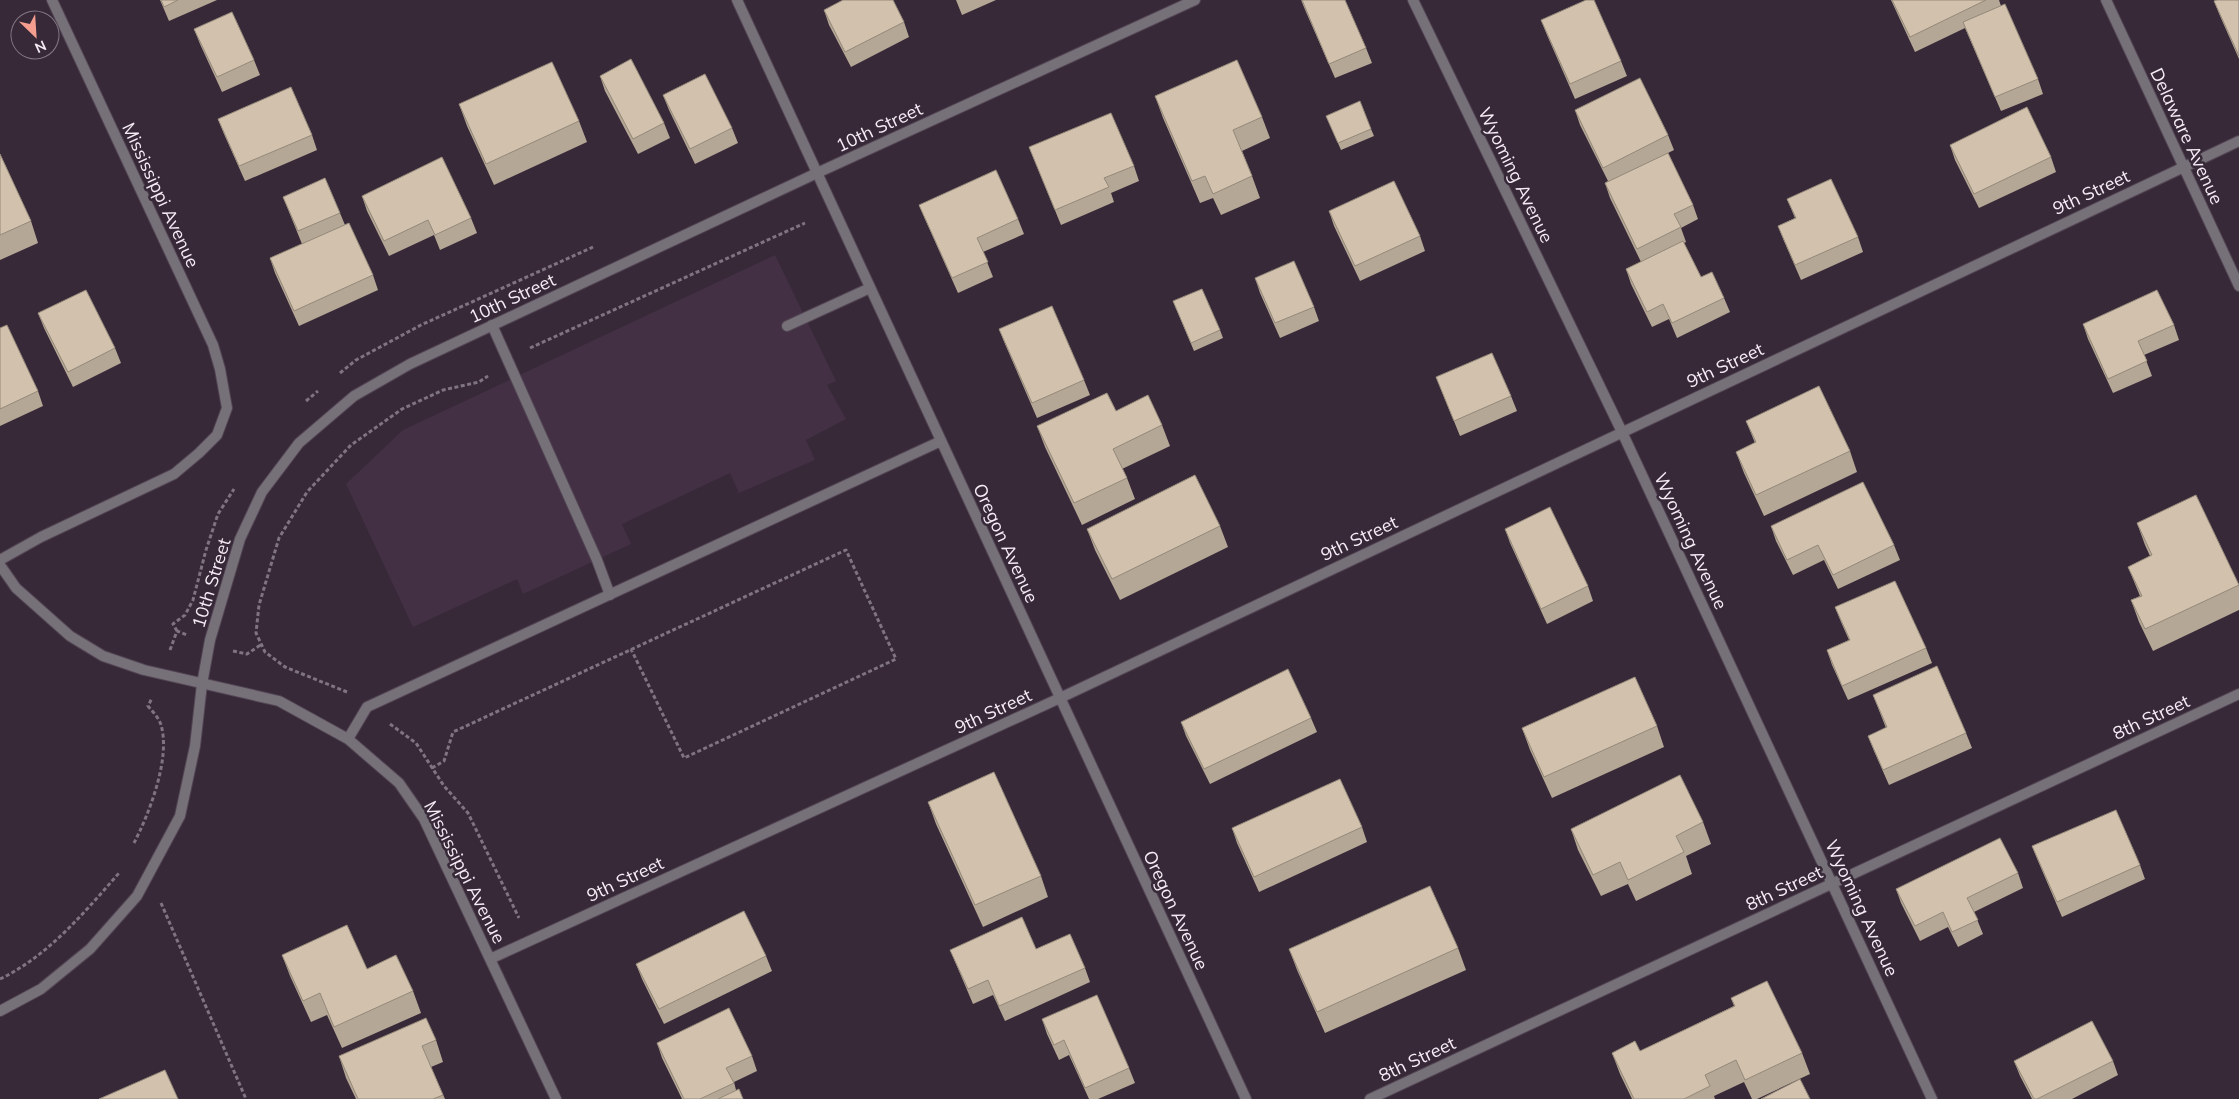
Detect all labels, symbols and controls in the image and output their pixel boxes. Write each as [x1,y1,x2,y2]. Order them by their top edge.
north arrow [10,10,60,60]
text: N [32,36,49,57]
street label: Delaware Avenue [2145,64,2229,208]
street label: 10th Street [832,97,926,157]
street label: Wyoming Avenue [1473,103,1559,247]
street label: Mississippi Avenue [117,119,205,271]
street label: 9th Street [2049,164,2133,220]
street label: 10th Street [465,268,559,328]
street label: 9th Street [1683,337,1767,393]
street label: Wyoming Avenue [1649,469,1733,613]
street label: Oregon Avenue [968,480,1044,606]
street label: 9th Street [1317,510,1401,566]
street label: 10th Street [186,535,236,631]
street label: 9th Street [951,683,1035,739]
street label: 8th Street [2109,689,2193,745]
street label: Mississippi Avenue [419,797,511,947]
street label: Wyoming Avenue [1820,836,1904,980]
street label: Oregon Avenue [1138,847,1214,973]
street label: 9th Street [583,851,667,907]
street label: 8th Street [1742,860,1826,916]
street label: 8th Street [1375,1031,1459,1087]

